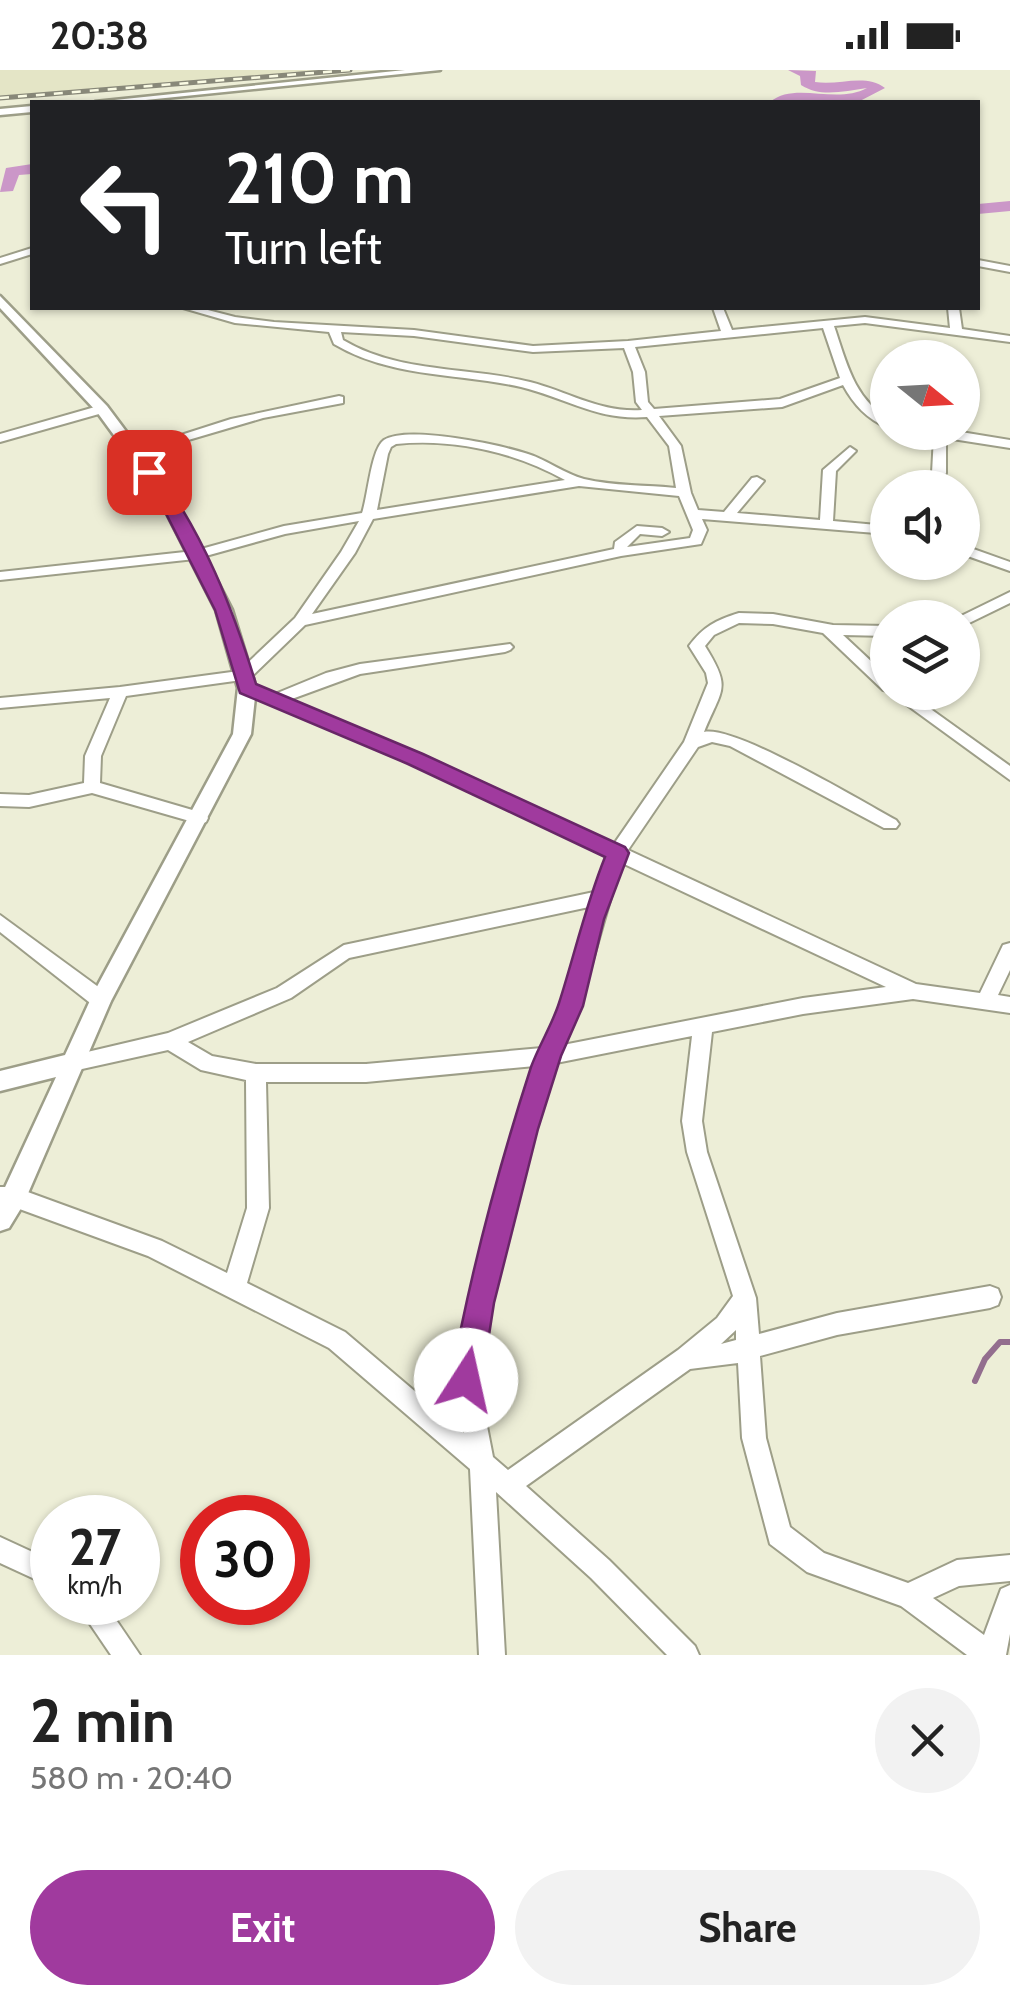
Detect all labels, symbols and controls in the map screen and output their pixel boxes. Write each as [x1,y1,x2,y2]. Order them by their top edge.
text: 20:38 [50,12,149,59]
text: 210 m [225,135,414,221]
icon: left [60,140,190,270]
text: Turn left [225,221,382,275]
north arrow [870,340,980,450]
map controls [870,340,980,710]
pin [107,430,192,515]
icon: arrive [122,445,177,500]
button: sound [870,470,980,580]
button: layers [870,600,980,710]
position arrow [414,1328,518,1432]
speed limit sign: 30 [180,1495,310,1625]
text: 27 [69,1517,121,1578]
text: km/h [68,1570,122,1600]
text: 2 min [30,1684,175,1757]
button: close [875,1688,980,1793]
text: 580 m · 20:40 [30,1758,233,1797]
button: Exit [30,1870,495,1985]
button: Share [515,1870,980,1985]

